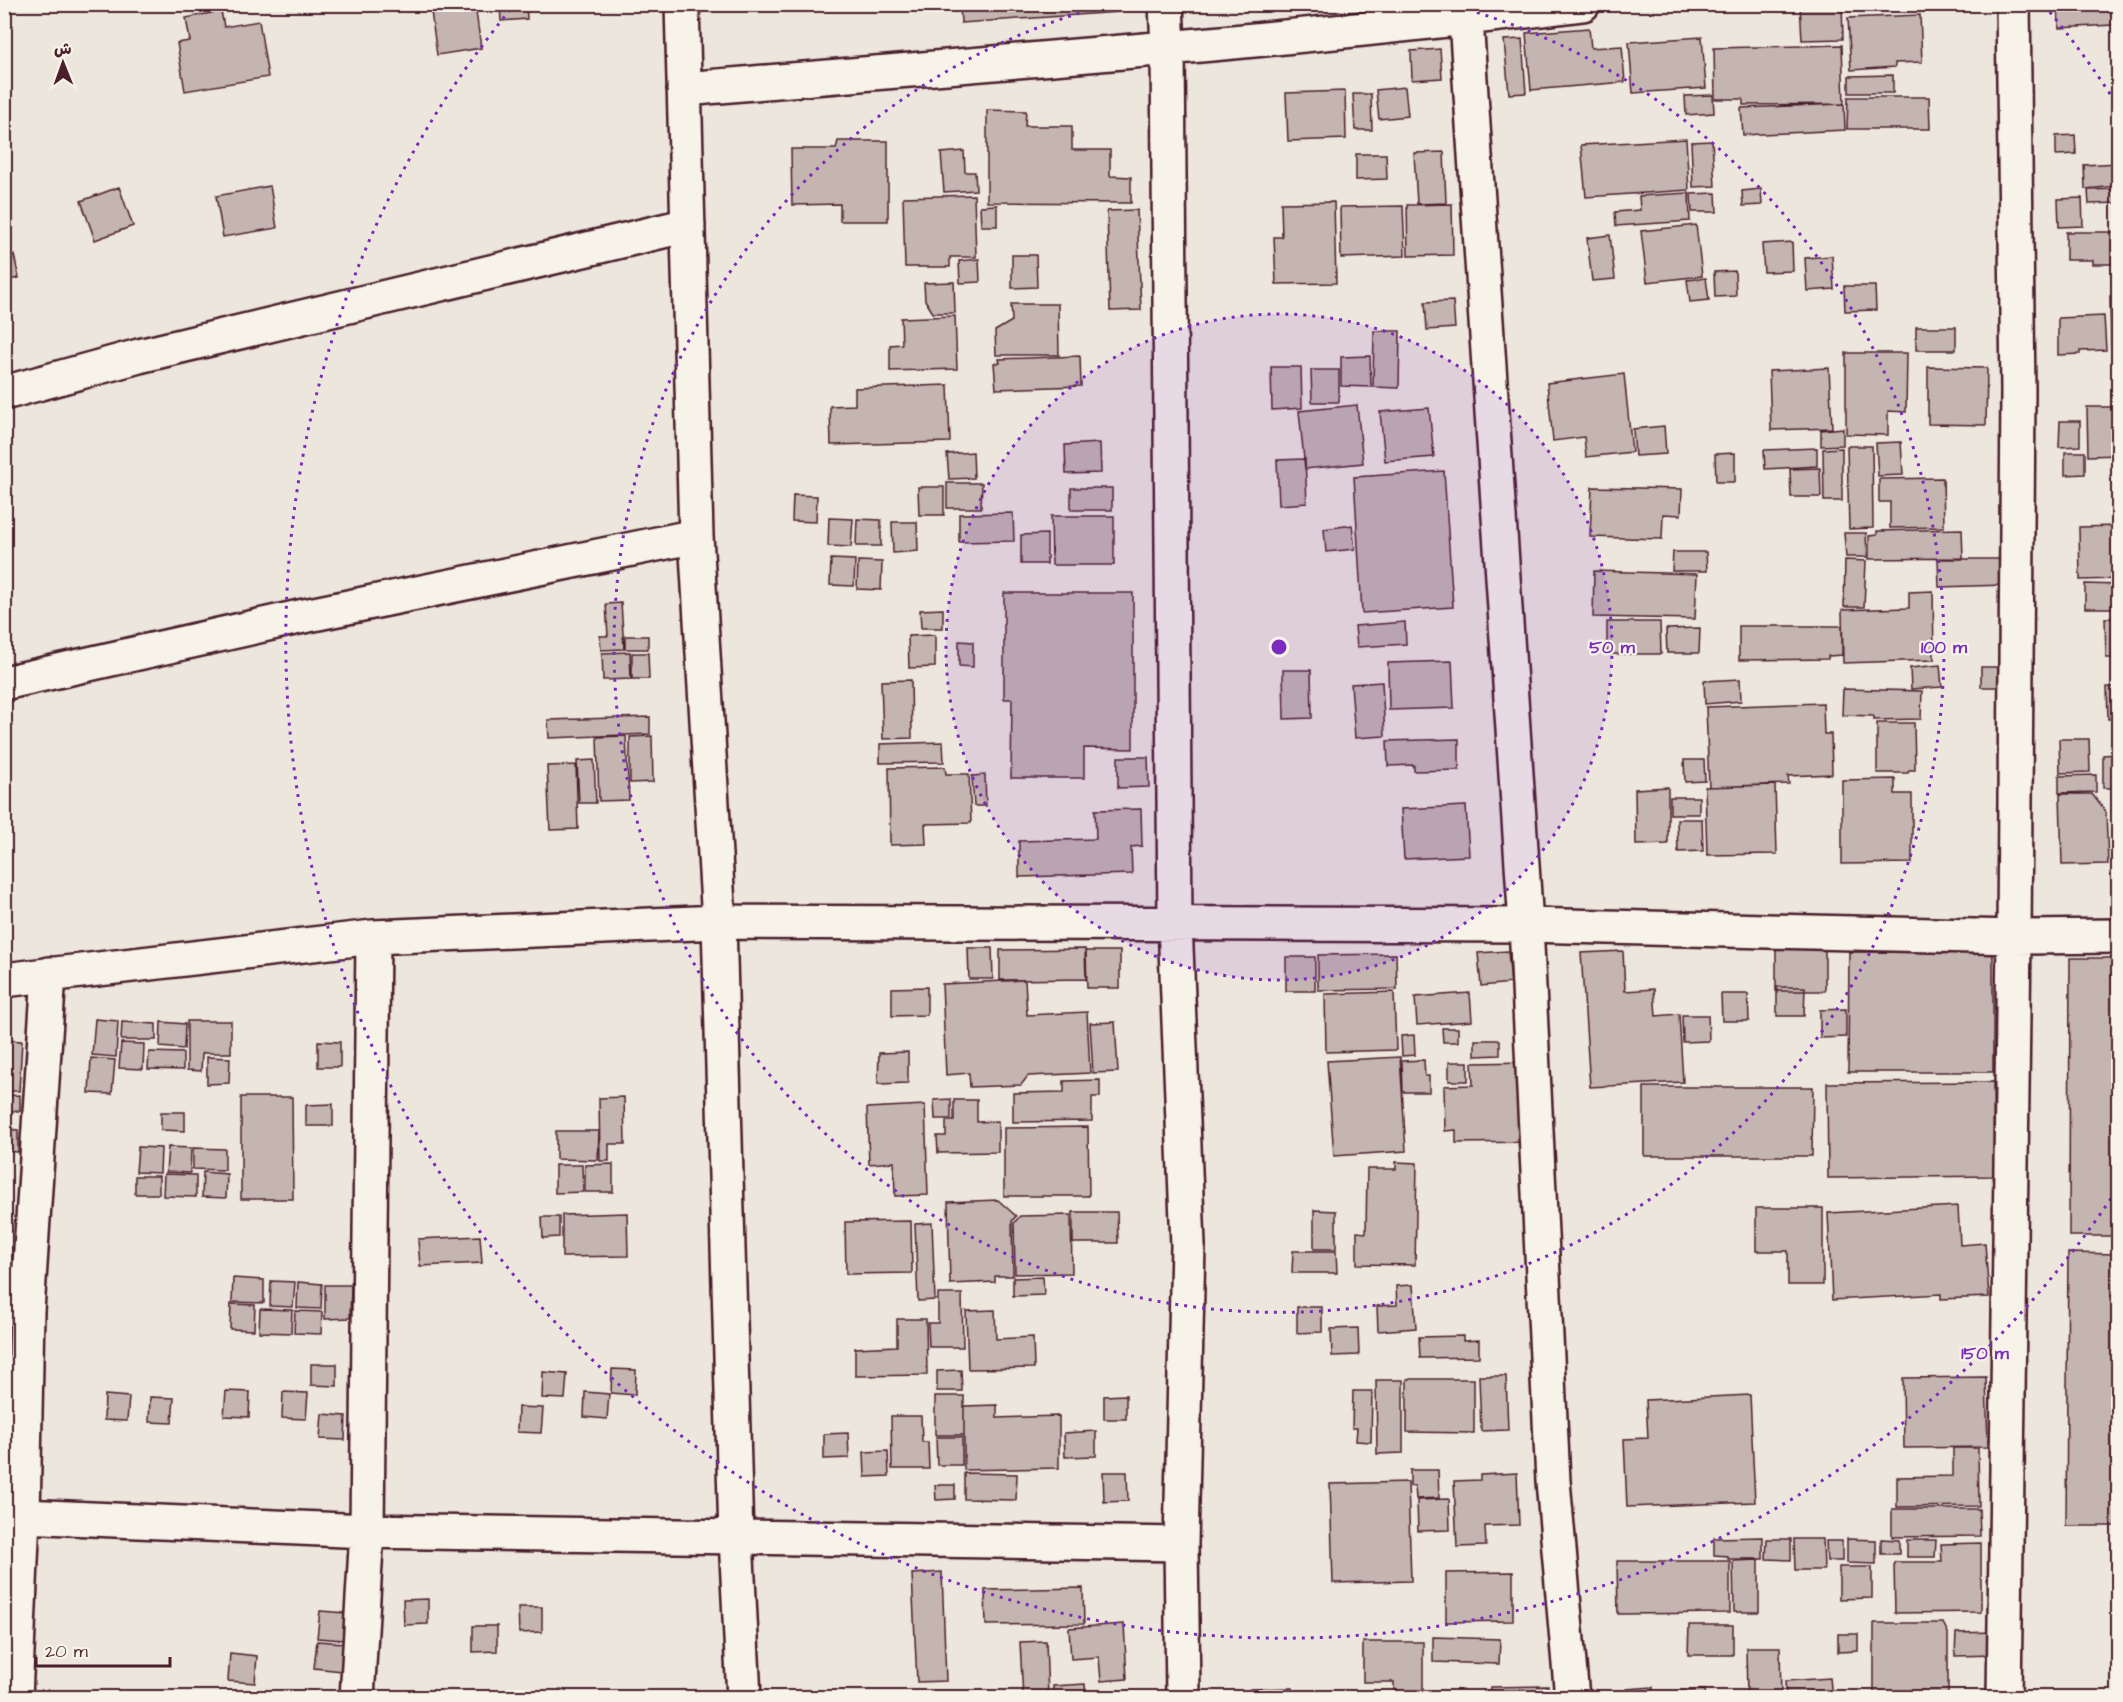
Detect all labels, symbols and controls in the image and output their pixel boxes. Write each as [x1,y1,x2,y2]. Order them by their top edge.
north arrow [33,33,93,93]
text: ش [54,38,72,60]
text: 50 m [1589,635,1636,660]
text: 100 m [1921,635,1968,660]
centre of rings [1269,637,1289,657]
text: 150 m [1961,1341,2010,1366]
scale bar [36,1630,170,1668]
text: 20 m [45,1639,88,1664]

